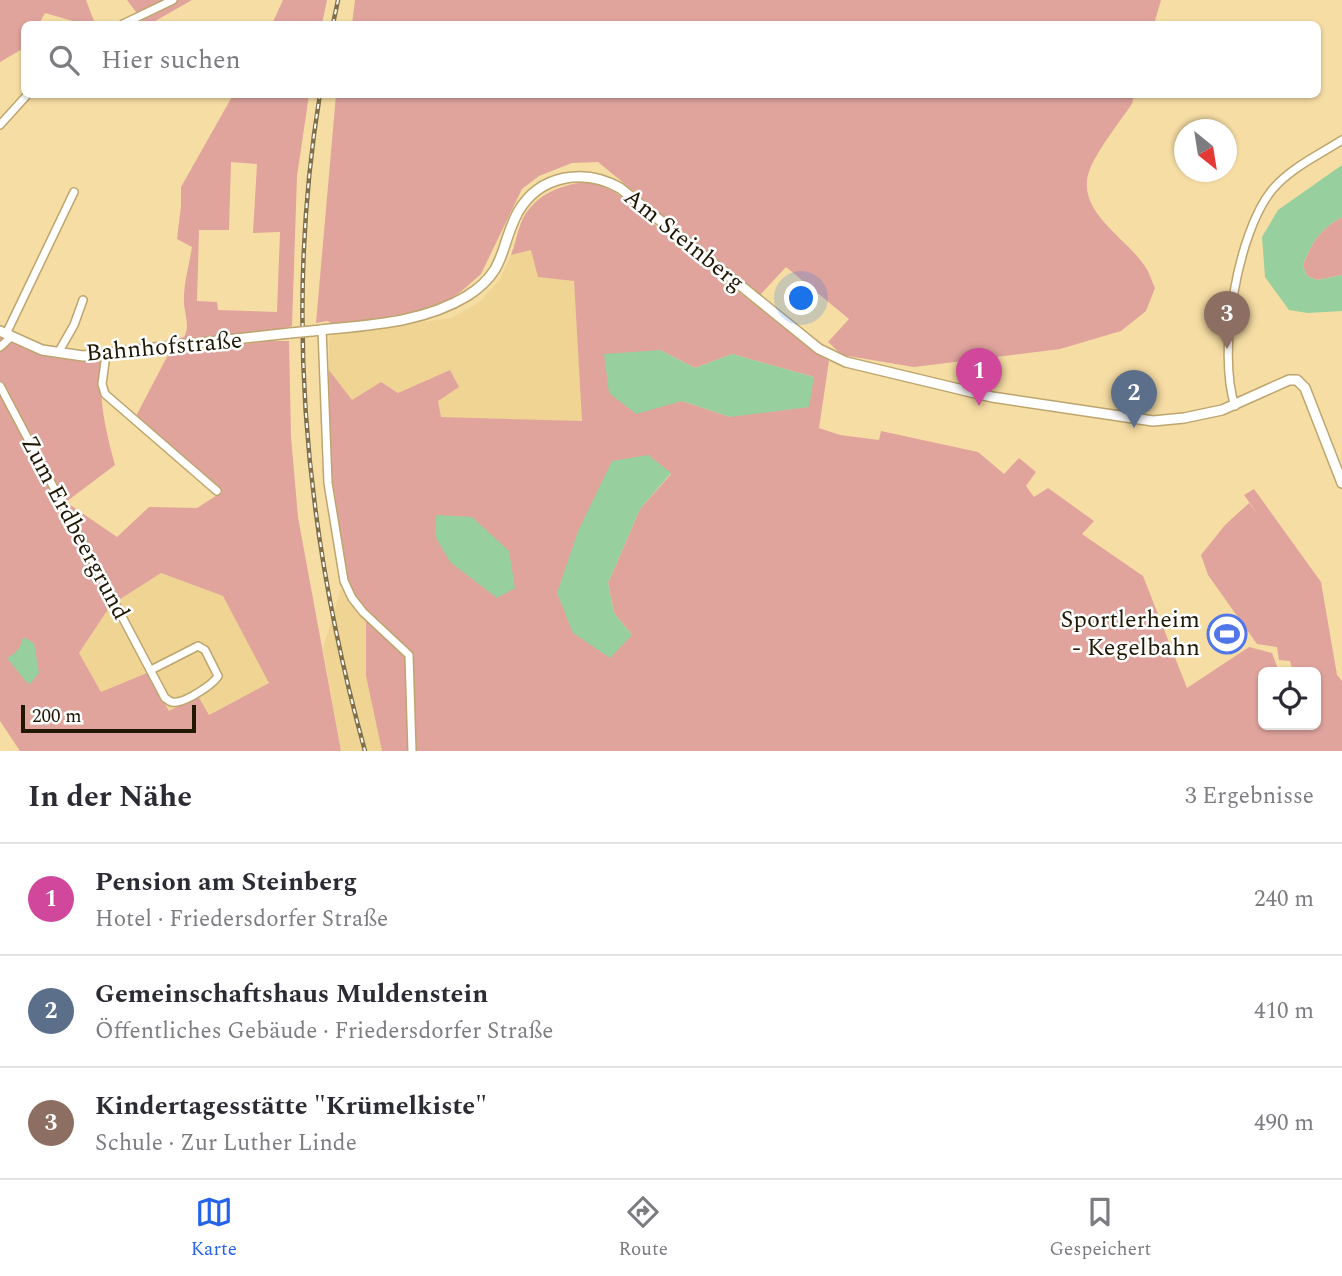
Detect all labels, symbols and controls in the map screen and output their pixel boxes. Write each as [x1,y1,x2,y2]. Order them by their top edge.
search box [21,21,1321,98]
text: Hier suchen [101,40,241,80]
icon: search [45,41,83,79]
north arrow [1174,119,1237,182]
street label: Am Steinberg [616,180,752,300]
your location [784,281,818,315]
pin: 3 [1204,291,1250,349]
street label: Bahnhofstraße [84,322,244,372]
pin: 1 [956,348,1002,406]
pin: 2 [1111,370,1157,428]
street label: Zum Erdbeergrund [11,430,139,626]
place label: Sportlerheim - Kegelbahn [1061,602,1200,666]
sports icon: Sportlerheim - Kegelbahn [1206,613,1248,655]
map controls [1258,667,1321,730]
button: locate [1258,667,1321,730]
scale bar [21,702,196,734]
text: 200 m [32,702,82,731]
text: In der Nähe [28,774,192,820]
text: 3 Ergebnisse [1185,779,1314,814]
text: Pension am Steinberg [95,862,357,902]
text: 1 [45,882,57,917]
text: 240 m [1254,882,1314,917]
text: Hotel · Friedersdorfer Straße [95,902,388,937]
text: Gemeinschaftshaus Muldenstein [95,974,488,1014]
text: 2 [45,994,57,1029]
text: 410 m [1254,994,1314,1029]
text: Öffentliches Gebäude · Friedersdorfer Straße [95,1014,553,1049]
text: Kindertagesstätte "Krümelkiste" [95,1086,487,1126]
text: 3 [45,1106,57,1141]
text: 490 m [1254,1106,1314,1141]
text: Schule · Zur Luther Linde [95,1126,357,1161]
tab: Karte [191,1193,237,1264]
tab: Route [618,1193,668,1264]
tab: Gespeichert [1050,1193,1151,1264]

